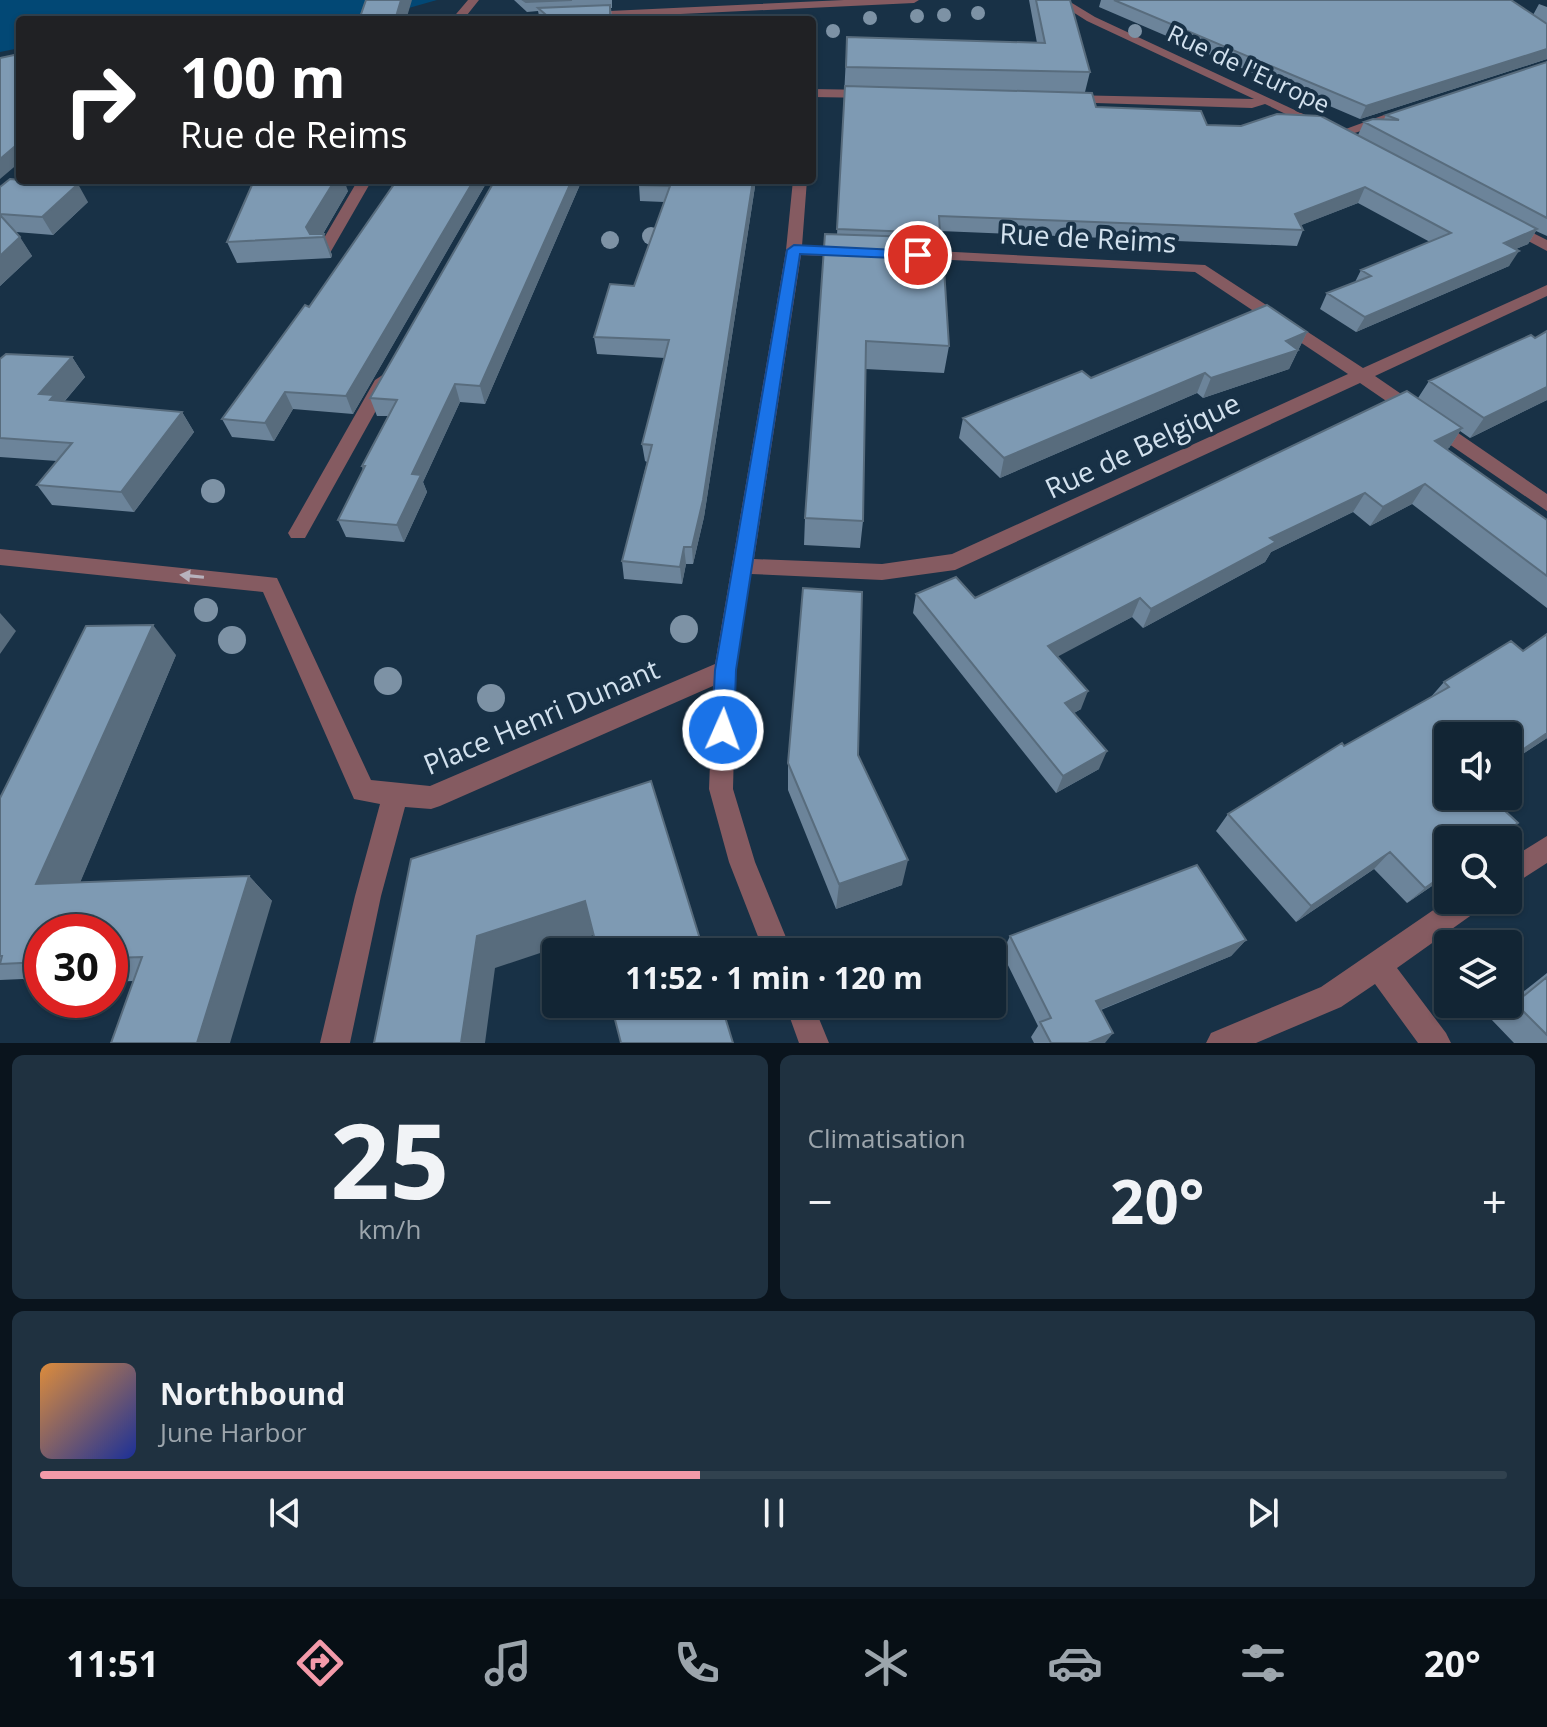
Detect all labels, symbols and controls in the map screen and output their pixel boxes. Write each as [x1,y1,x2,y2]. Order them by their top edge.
street label: Rue de l'Europe [1163,16,1335,120]
text: 100 m [180,38,346,114]
icon: right [48,48,152,152]
text: Rue de Reims [180,110,407,159]
street label: Rue de Reims [999,213,1177,261]
pin [884,221,952,289]
icon: arrive [896,233,940,277]
street label: Rue de Belgique [1038,383,1246,507]
one-way arrow [179,570,204,583]
street label: Place Henri Dunant [417,649,665,783]
position arrow [681,688,765,772]
map controls [1434,722,1522,1018]
button: sound [1434,722,1522,810]
button: search [1434,826,1522,914]
speed limit sign: 30 [24,914,128,1018]
button: layers [1434,930,1522,1018]
text: 11:52 · 1 min · 120 m [625,957,923,998]
text: 25 [330,1088,449,1229]
text: Climatisation [808,1120,966,1156]
text: 20° [1110,1160,1204,1242]
text: − [808,1171,833,1231]
text: + [1482,1171,1507,1231]
text: km/h [358,1211,421,1247]
text: Northbound [160,1373,345,1414]
text: June Harbor [160,1414,307,1450]
icon: previous [263,1491,307,1535]
icon: pause [752,1491,796,1535]
icon: next [1241,1491,1285,1535]
icon: directions [292,1635,348,1691]
icon: music [480,1635,536,1691]
icon: phone [669,1635,725,1691]
icon: climate [858,1635,914,1691]
icon: car [1047,1635,1103,1691]
icon: filters [1235,1635,1291,1691]
text: 11:51 [66,1639,159,1688]
text: 20° [1424,1639,1481,1688]

